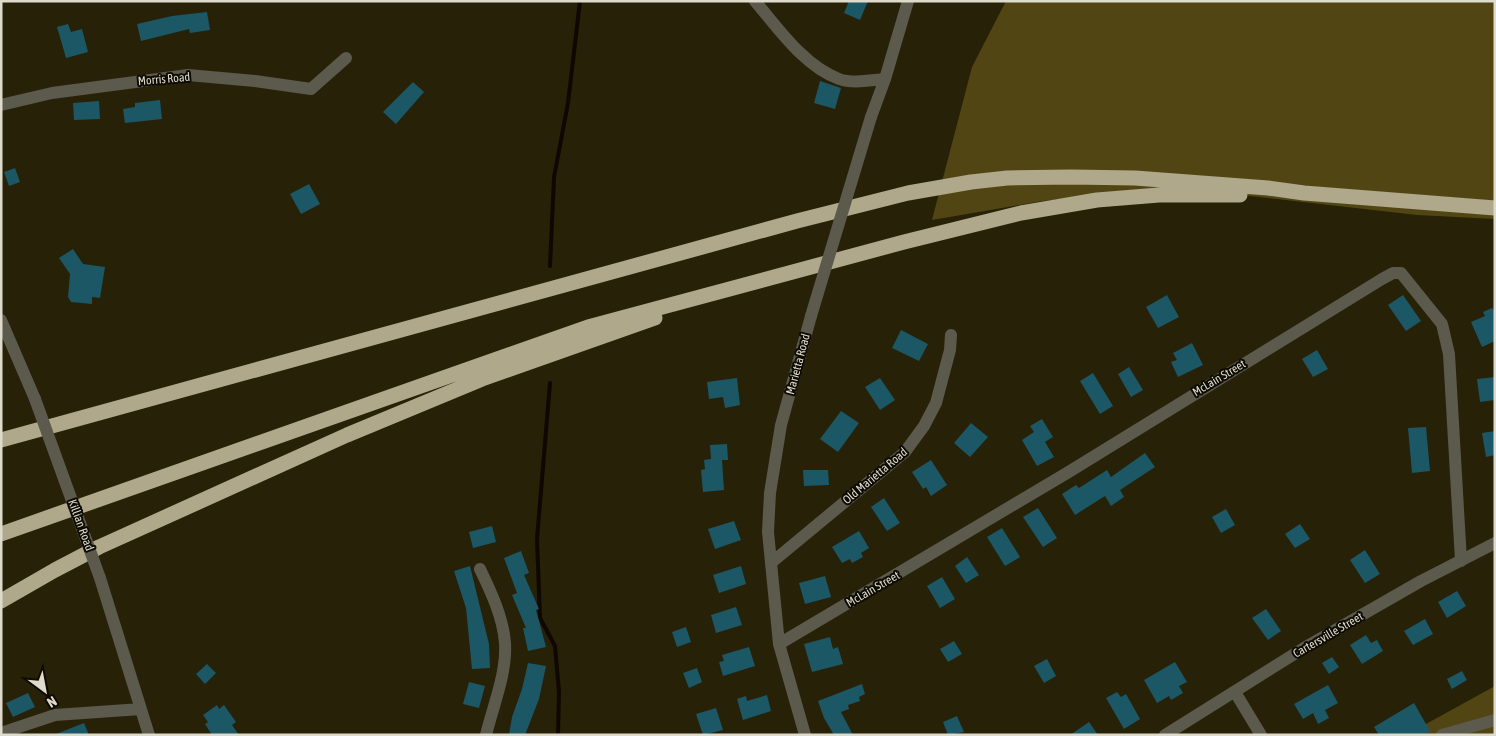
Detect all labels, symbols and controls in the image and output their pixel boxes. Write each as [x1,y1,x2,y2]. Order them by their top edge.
street label: Morris Road [137,70,191,88]
street label: Marietta Road [783,332,813,396]
street label: McLain Street [1190,356,1248,399]
street label: Old Marietta Road [840,445,910,507]
street label: Killian Road [65,497,97,553]
street label: McLain Street [844,568,903,610]
street label: Cartersville Street [1291,609,1366,661]
north arrow [20,666,70,716]
text: N [44,693,60,711]

